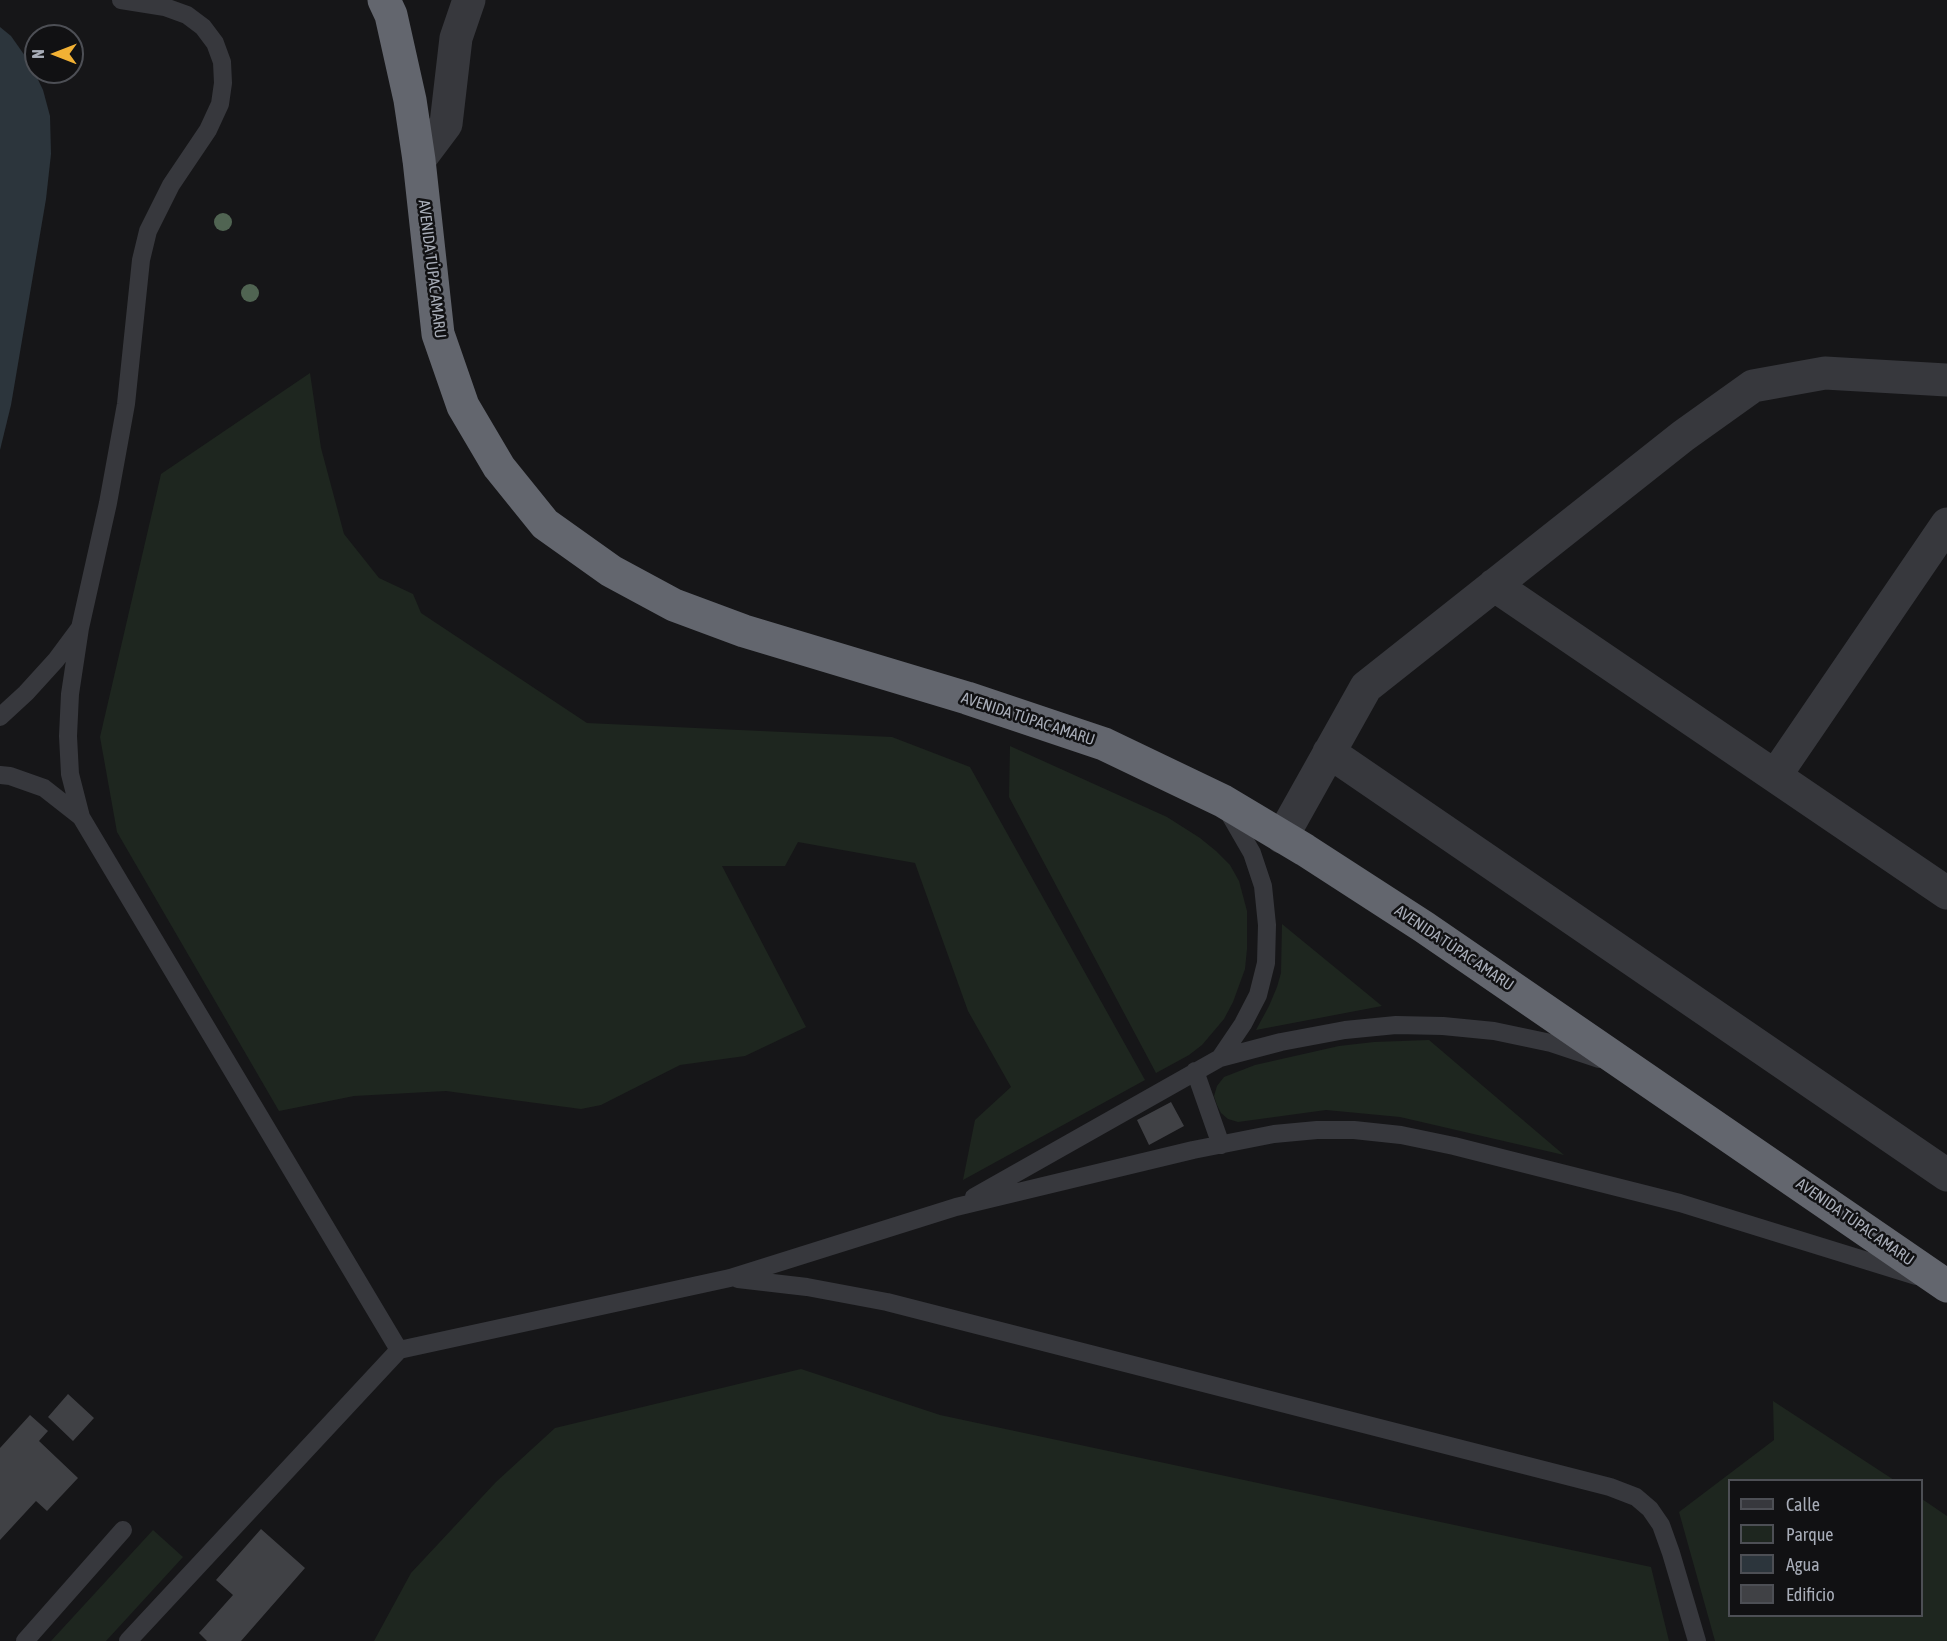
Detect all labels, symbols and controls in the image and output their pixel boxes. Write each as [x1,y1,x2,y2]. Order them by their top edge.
north arrow [24,24,84,84]
text: N [29,49,47,59]
street label: AVENIDA TÚPAC AMARU [414,199,450,339]
street label: AVENIDA TÚPAC AMARU [959,688,1097,750]
street label: AVENIDA TÚPAC AMARU [1391,901,1517,995]
street label: AVENIDA TÚPAC AMARU [1792,1174,1918,1270]
legend [1728,1479,1923,1617]
text: Calle [1786,1494,1820,1515]
text: Parque [1786,1524,1834,1545]
text: Agua [1786,1554,1820,1575]
text: Edificio [1786,1584,1835,1605]

